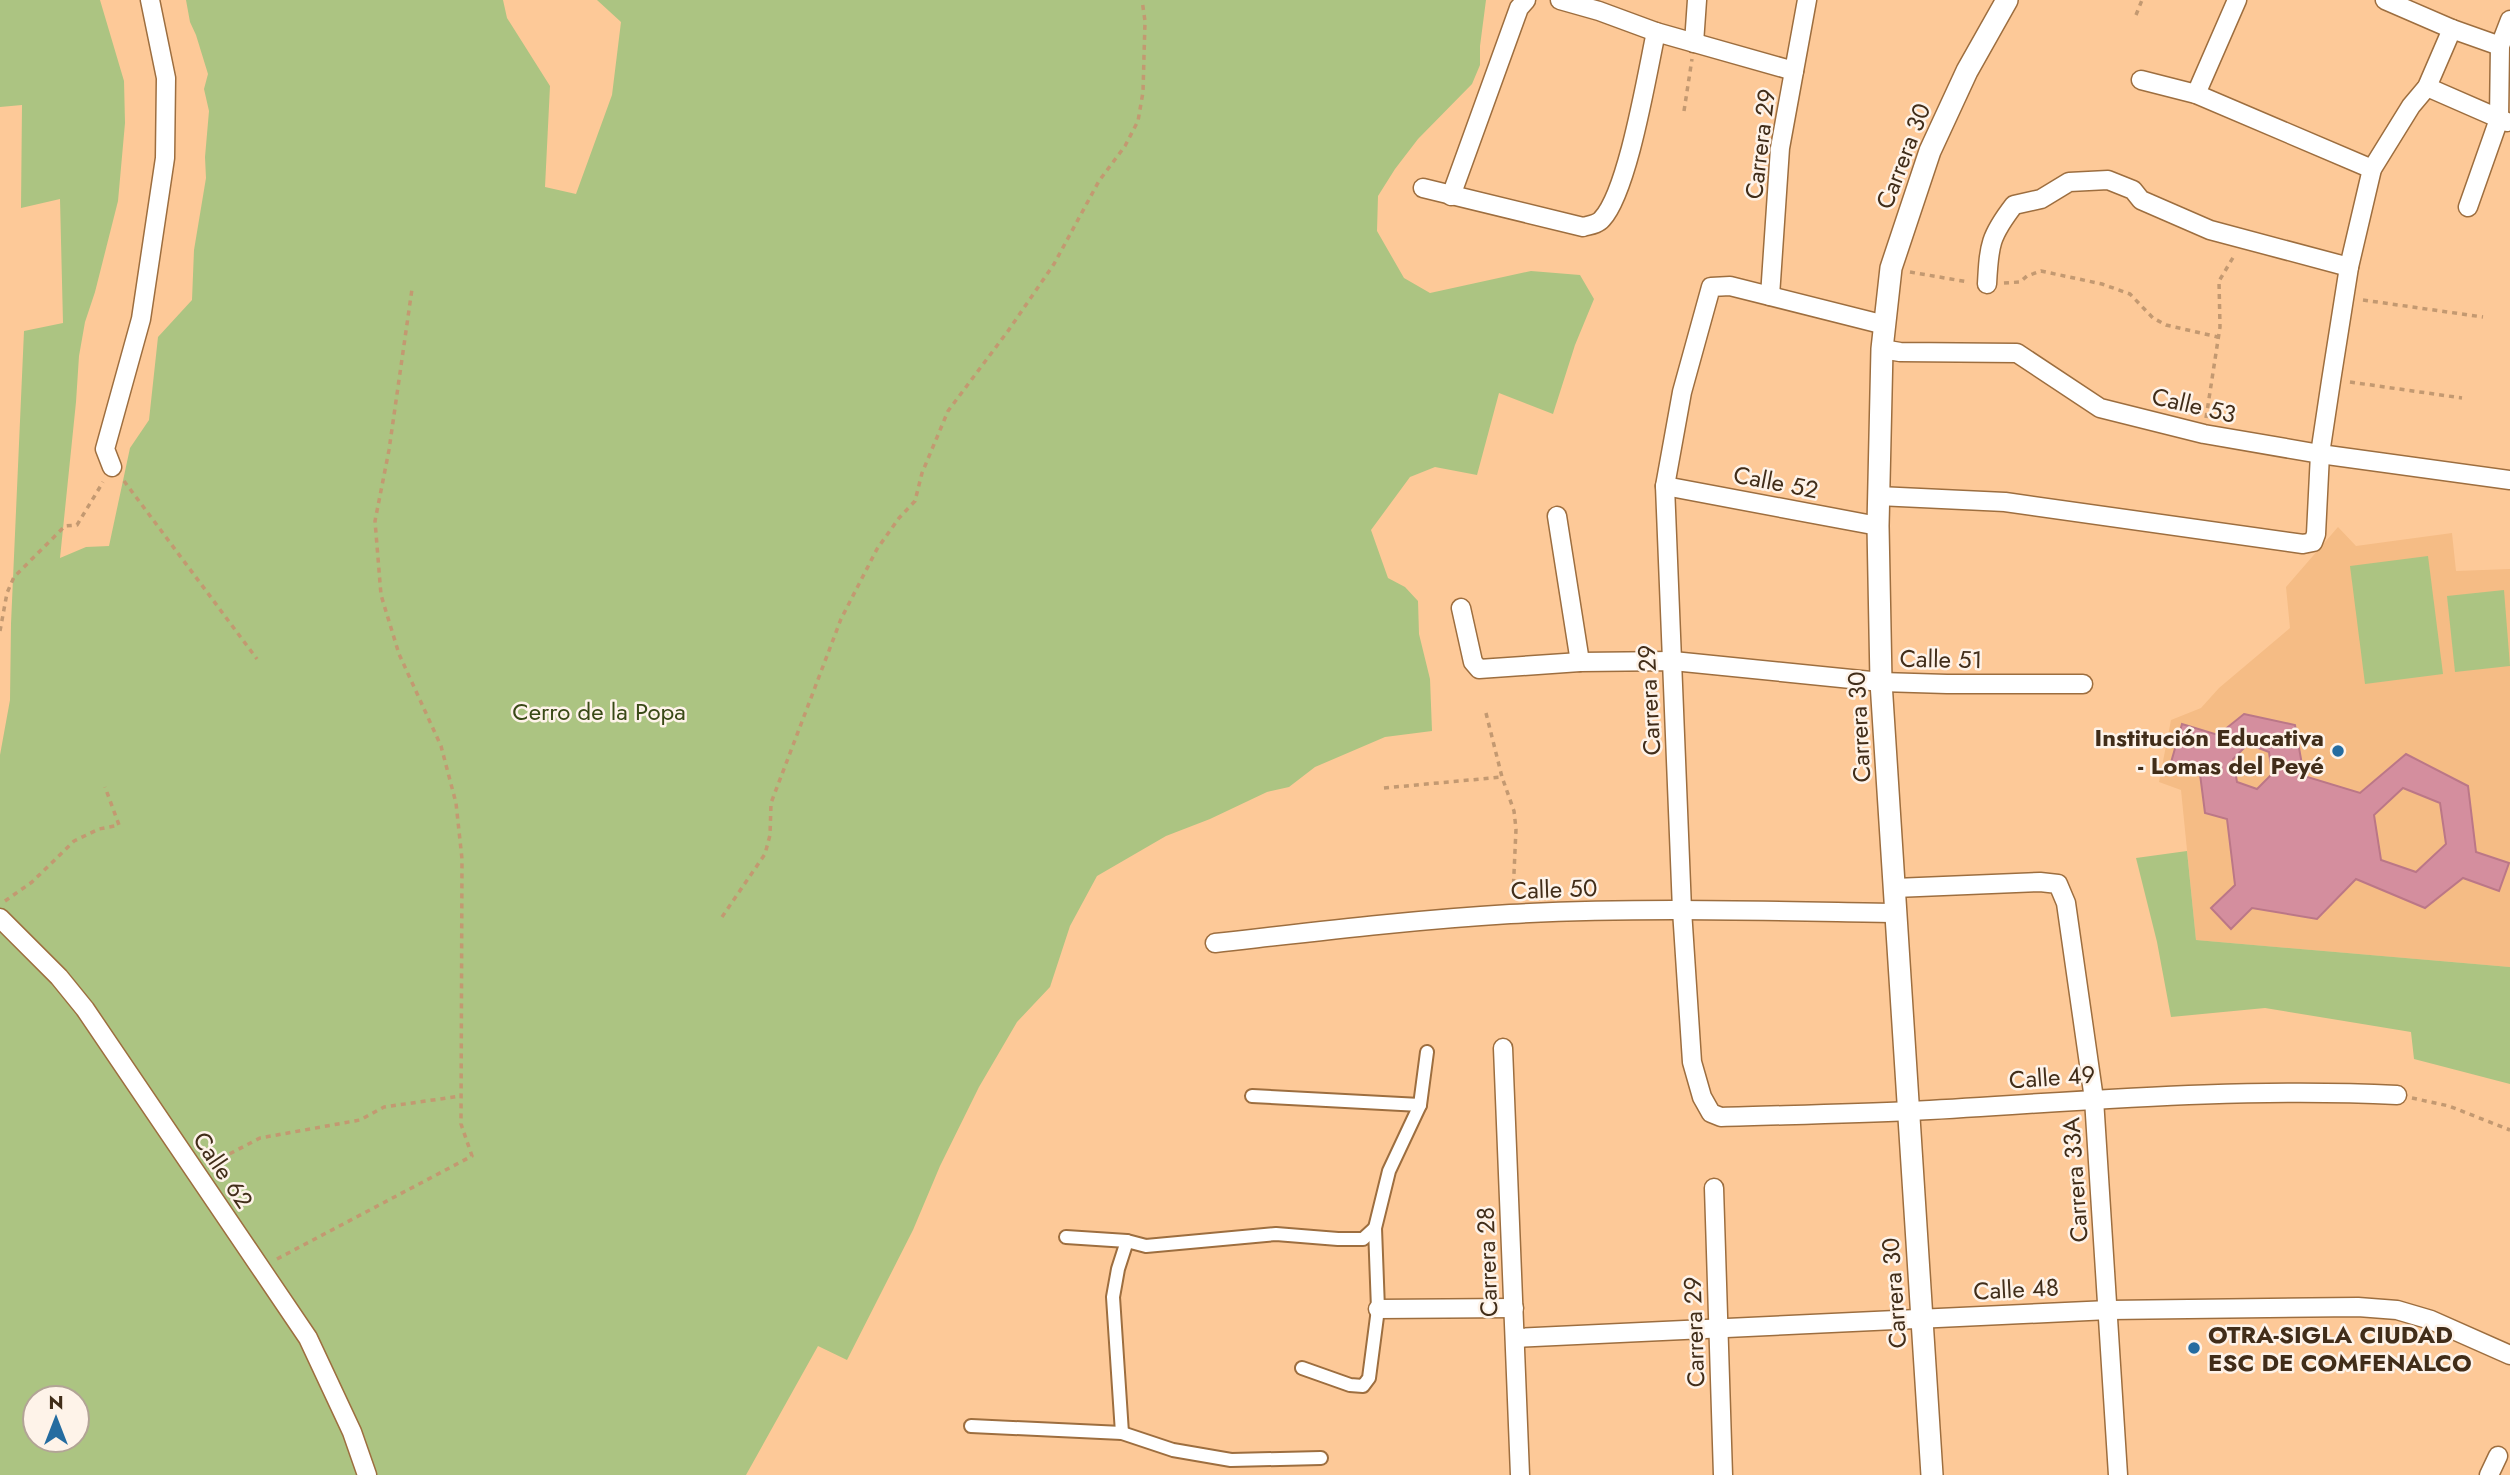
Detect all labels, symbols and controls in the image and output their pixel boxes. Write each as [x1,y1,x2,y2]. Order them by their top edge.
street label: Carrera 29 [1736,87,1784,201]
street label: Carrera 30 [1867,98,1939,214]
street label: Calle 53 [2149,378,2239,432]
street label: Calle 52 [1731,457,1821,507]
street label: Calle 51 [1899,641,1983,677]
street label: Carrera 29 [1629,644,1669,756]
street label: Carrera 30 [1839,671,1879,783]
park label: Cerro de la Popa [512,694,686,729]
place label: Institución Educativa - Lomas del Peyé [2095,720,2324,783]
marker: Institución Educativa - Lomas del Peyé [2330,743,2346,759]
street label: Calle 50 [1510,870,1598,908]
street label: Calle 49 [2008,1057,2096,1097]
street label: Carrera 33A [2053,1116,2097,1244]
street label: Calle 62 [184,1125,262,1215]
street label: Carrera 28 [1468,1206,1506,1318]
street label: Carrera 30 [1873,1236,1915,1350]
street label: Calle 48 [1972,1269,2060,1309]
street label: Carrera 29 [1675,1276,1713,1388]
place label: OTRA-SIGLA CIUDAD ESC DE COMFENALCO [2208,1317,2472,1380]
marker: OTRA-SIGLA CIUDAD ESC DE COMFENALCO [2186,1340,2202,1356]
north arrow [21,1384,91,1454]
text: N [48,1389,64,1416]

